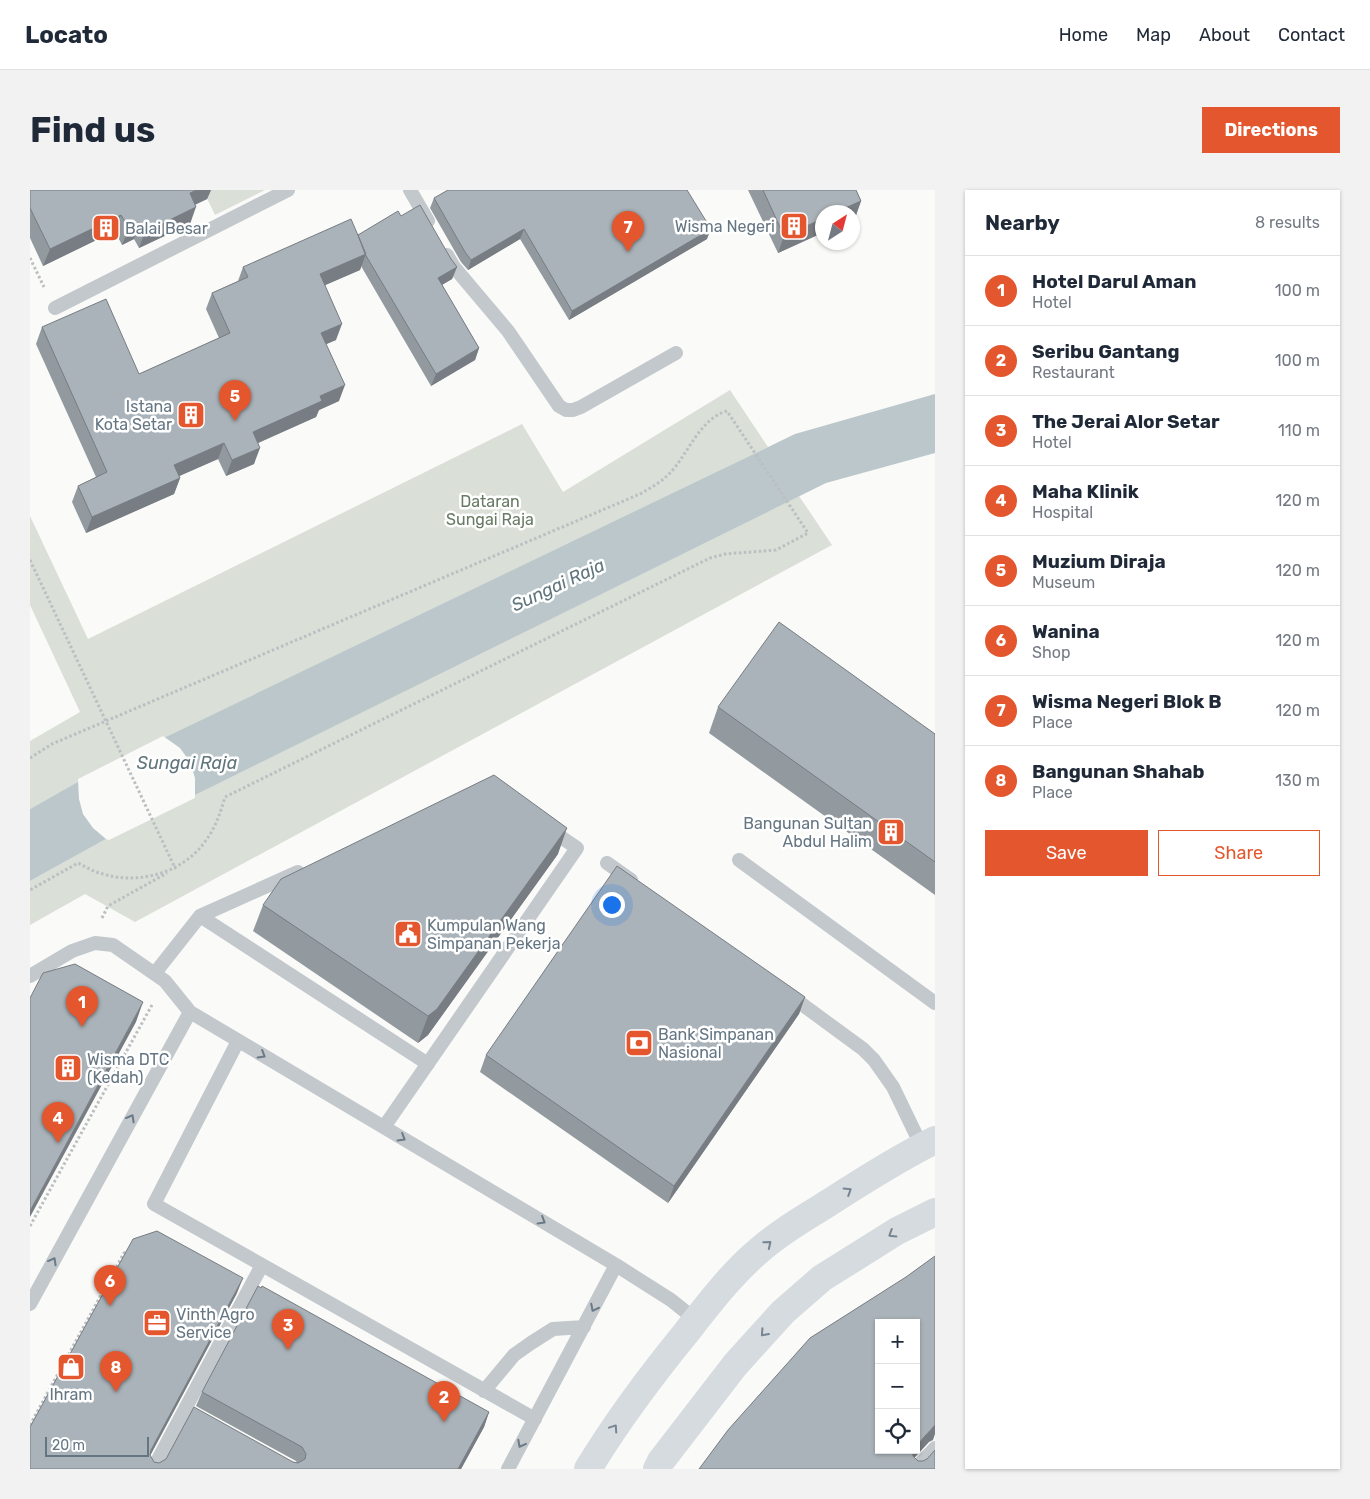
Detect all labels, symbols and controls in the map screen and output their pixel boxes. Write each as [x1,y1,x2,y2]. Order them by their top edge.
text: Locato [25,21,108,49]
text: Home [1059,24,1108,46]
text: Map [1136,24,1171,46]
text: About [1199,24,1250,46]
text: Contact [1278,24,1345,46]
button: Directions [1202,107,1340,153]
text: Find us [30,109,155,151]
north arrow [815,205,860,250]
text: Nearby [985,210,1060,235]
pin: 7 [612,211,644,252]
building icon: Wisma Negeri [779,211,809,241]
building icon: Balai Besar [91,213,121,243]
text: 8 results [1255,213,1320,232]
place label: Wisma Negeri [675,217,775,236]
place label: Balai Besar [125,219,208,238]
text: Hotel Darul Aman [1032,270,1196,293]
text: 1 [997,281,1005,300]
text: 100 m [1275,281,1320,300]
text: Hotel [1032,293,1072,312]
text: Seribu Gantang [1032,340,1180,363]
text: 2 [996,351,1006,370]
text: 100 m [1275,351,1320,370]
text: Restaurant [1032,363,1115,382]
pin: 5 [219,380,251,421]
place label: Istana Kota Setar [95,397,172,434]
building icon: Istana Kota Setar [176,400,206,430]
text: The Jerai Alor Setar [1032,410,1220,433]
text: 3 [996,421,1006,440]
text: 110 m [1278,421,1320,440]
text: Hotel [1032,433,1072,452]
text: Maha Klinik [1032,480,1139,503]
text: 4 [996,491,1006,510]
text: 120 m [1275,491,1320,510]
park label: Dataran Sungai Raja [446,492,534,529]
text: Hospital [1032,503,1093,522]
text: Muzium Diraja [1032,550,1166,573]
water label: Sungai Raja [508,554,609,616]
text: 5 [996,561,1006,580]
text: 120 m [1275,561,1320,580]
text: Museum [1032,573,1095,592]
text: Wanina [1032,620,1100,643]
text: 6 [996,631,1006,650]
text: 120 m [1275,631,1320,650]
text: Shop [1032,643,1070,662]
text: Wisma Negeri Blok B [1032,690,1222,713]
text: 7 [996,701,1006,720]
text: 120 m [1275,701,1320,720]
text: Place [1032,713,1073,732]
water label: Sungai Raja [137,752,238,774]
text: Bangunan Shahab [1032,760,1204,783]
text: 8 [996,771,1006,790]
text: 130 m [1275,771,1320,790]
text: Place [1032,783,1073,802]
place label: Bangunan Sultan Abdul Halim [743,814,872,851]
building icon: Bangunan Sultan Abdul Halim [876,817,906,847]
button: Save [985,830,1148,876]
button: Share [1158,830,1320,876]
your location [599,892,625,918]
place label: Kumpulan Wang Simpanan Pekerja [427,916,560,953]
public building icon: Kumpulan Wang Simpanan Pekerja [393,919,423,949]
pin: 1 [66,986,98,1027]
place label: Bank Simpanan Nasional [658,1025,774,1062]
bank icon: Bank Simpanan Nasional [624,1028,654,1058]
one-way arrow [257,1049,266,1059]
place label: Wisma DTC (Kedah) [87,1050,169,1087]
building icon: Wisma DTC (Kedah) [53,1053,83,1083]
pin: 4 [42,1102,74,1143]
one-way arrow [125,1114,135,1123]
one-way arrow [396,1132,405,1142]
one-way arrow [843,1187,852,1197]
one-way arrow [536,1214,545,1224]
one-way arrow [888,1228,897,1237]
one-way arrow [762,1241,771,1249]
one-way arrow [47,1257,57,1266]
pin: 6 [94,1265,126,1306]
one-way arrow [590,1303,600,1312]
place label: Vinth Agro Service [176,1305,255,1342]
office icon: Vinth Agro Service [142,1308,172,1338]
pin: 3 [272,1309,304,1350]
map controls [875,1319,920,1454]
button: + [875,1319,920,1364]
one-way arrow [761,1328,770,1337]
pin: 8 [100,1351,132,1392]
shop icon: Ihram [56,1352,86,1382]
button: − [875,1364,920,1409]
pin: 2 [428,1381,460,1422]
place label: Ihram [49,1385,93,1404]
button: locate [875,1409,920,1454]
one-way arrow [608,1424,617,1434]
scale bar [45,1434,149,1457]
text: 20 m [52,1437,85,1454]
one-way arrow [517,1439,527,1448]

